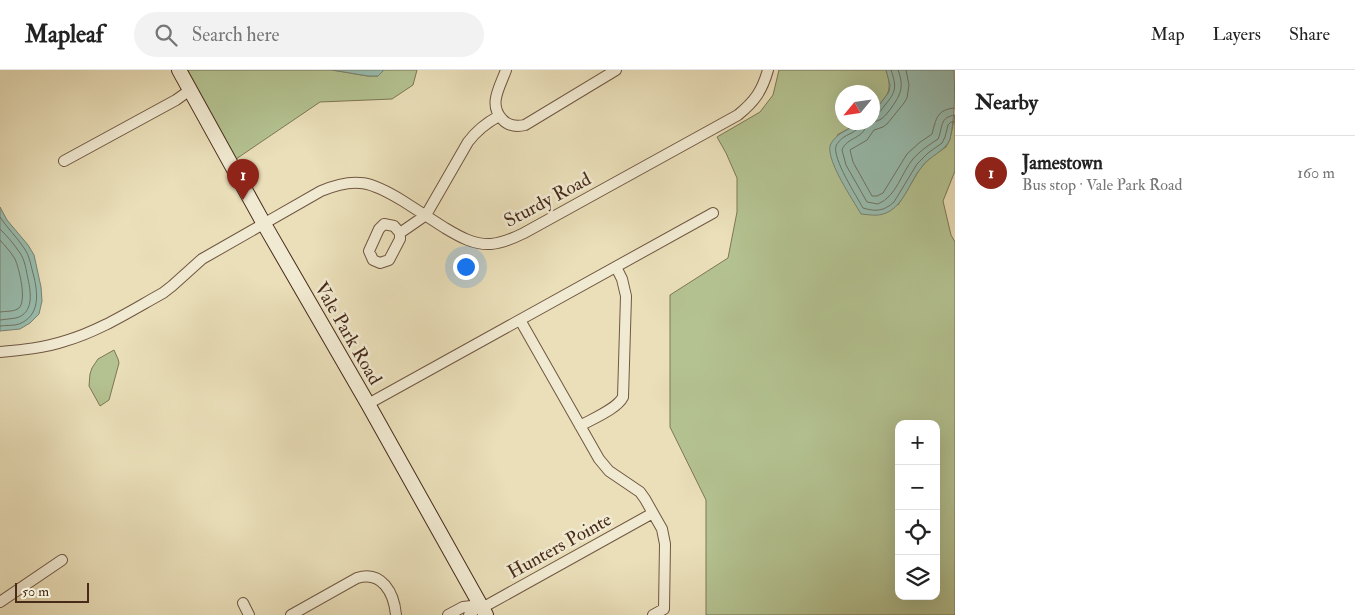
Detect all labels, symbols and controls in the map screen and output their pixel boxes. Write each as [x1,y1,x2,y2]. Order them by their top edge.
search box [134,12,484,57]
text: Mapleaf [25,19,104,50]
icon: search [152,21,180,49]
text: Search here [192,23,279,47]
text: Map [1151,23,1185,46]
text: Layers [1213,23,1261,46]
text: Share [1289,23,1330,46]
north arrow [835,85,880,130]
text: Nearby [975,89,1038,116]
text: Jamestown [1022,151,1103,175]
pin: 1 [227,159,259,200]
text: 1 [988,163,994,183]
text: 160 m [1297,163,1335,183]
street label: Sturdy Road [500,167,596,233]
text: Bus stop · Vale Park Road [1022,175,1182,195]
your location [453,254,479,280]
street label: Vale Park Road [309,278,388,390]
map controls [895,420,940,600]
button: + [895,420,940,465]
button: − [895,465,940,510]
street label: Hunters Pointe [503,507,616,584]
button: locate [895,510,940,555]
button: layers [895,555,940,600]
scale bar [15,580,89,603]
text: 50 m [22,583,49,600]

